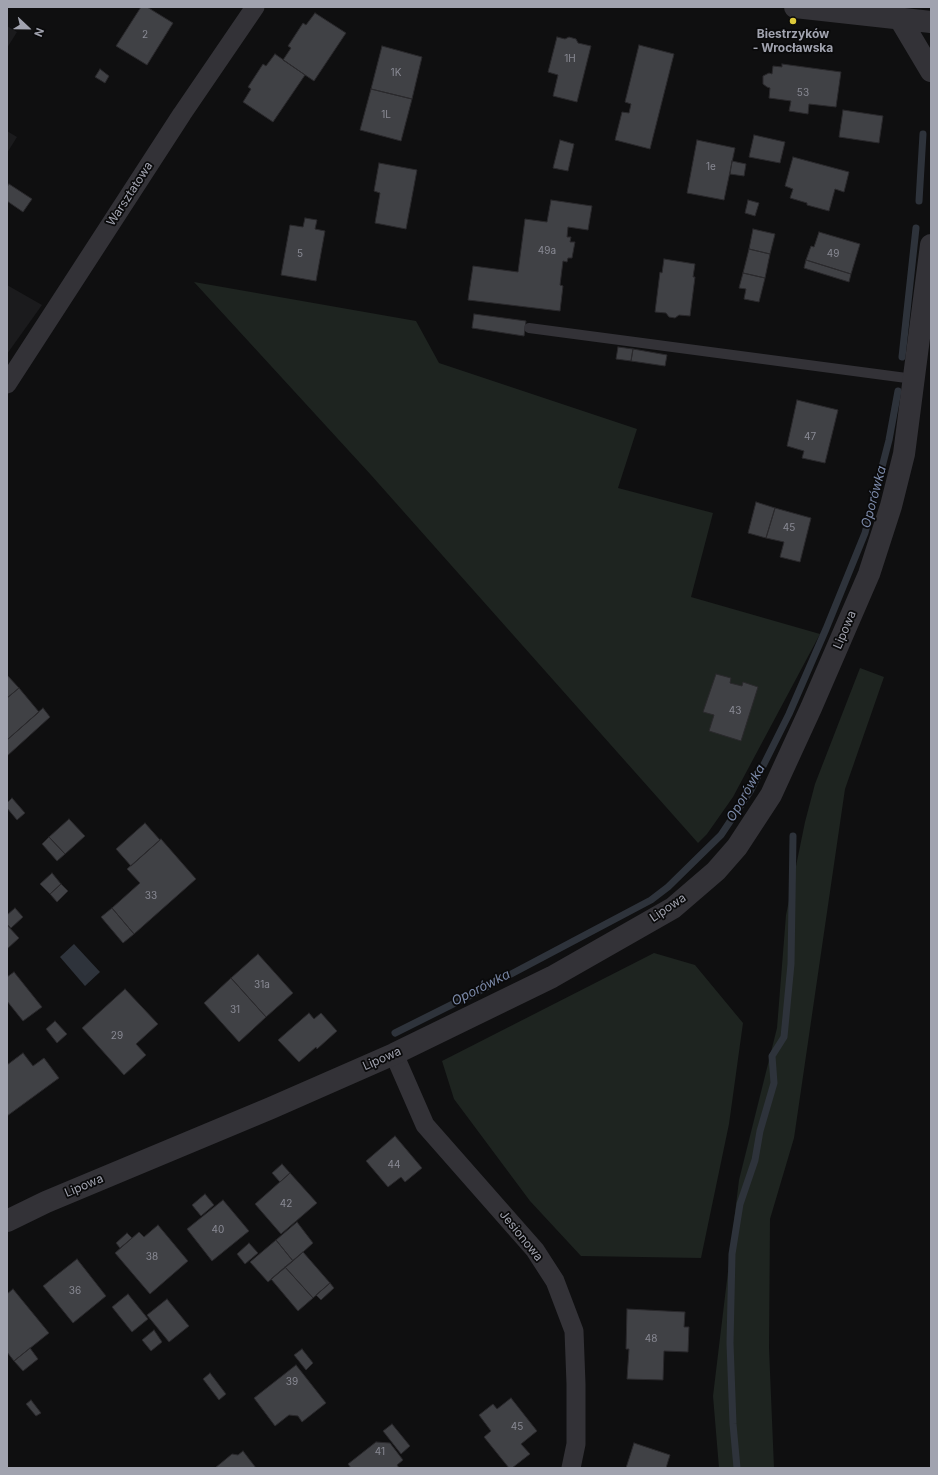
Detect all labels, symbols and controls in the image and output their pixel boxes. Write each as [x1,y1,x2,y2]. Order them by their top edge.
north arrow [8,8,48,48]
marker: Biestrzyków - Wrocławska [788,16,798,26]
text: N [31,26,47,39]
place label: Biestrzyków - Wrocławska [753,27,833,55]
house number: 2 [142,29,148,41]
house number: 1H [564,53,576,65]
house number: 1K [391,67,401,79]
house number: 53 [797,87,809,99]
house number: 1L [381,109,391,121]
street label: Warsztatowa [104,159,156,229]
house number: 1e [706,161,716,173]
house number: 49a [538,245,556,257]
house number: 5 [297,248,303,260]
house number: 49 [827,248,839,260]
house number: 47 [804,431,816,443]
water label: Oporówka [858,464,890,530]
house number: 45 [783,522,795,534]
street label: Lipowa [830,609,860,651]
house number: 43 [729,705,741,717]
water label: Oporówka [723,762,769,824]
house number: 33 [145,890,157,902]
street label: Lipowa [647,891,689,925]
water label: Oporówka [449,967,513,1009]
house number: 31a [254,979,270,991]
house number: 31 [230,1004,240,1016]
house number: 29 [111,1030,123,1042]
street label: Lipowa [361,1044,403,1074]
house number: 44 [388,1159,400,1171]
street label: Lipowa [63,1171,105,1201]
house number: 42 [280,1198,292,1210]
street label: Jesionowa [496,1208,546,1264]
house number: 40 [212,1224,224,1236]
house number: 38 [146,1251,158,1263]
house number: 36 [69,1285,81,1297]
house number: 48 [645,1333,657,1345]
house number: 39 [286,1376,298,1388]
house number: 45 [511,1421,523,1433]
house number: 41 [375,1446,385,1458]

